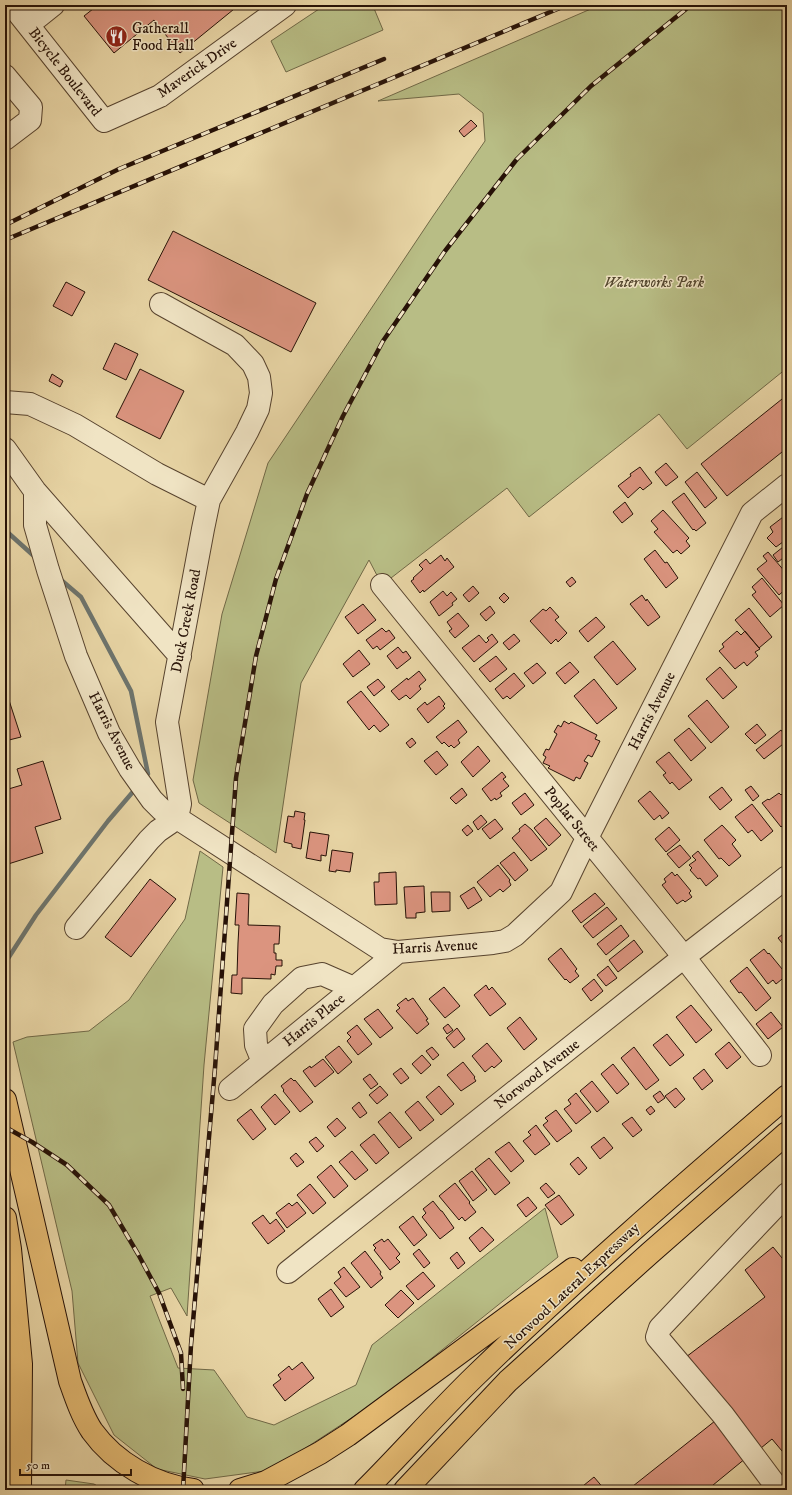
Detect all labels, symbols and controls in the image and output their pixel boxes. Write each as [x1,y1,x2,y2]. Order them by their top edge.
place label: Gatherall Food Hall [132,19,194,55]
street label: Bicycle Boulevard [24,24,106,121]
restaurant icon: Gatherall Food Hall [104,24,130,50]
street label: Maverick Drive [154,34,240,102]
park label: Waterworks Park [604,273,705,292]
street label: Duck Creek Road [167,567,205,674]
street label: Harris Avenue [624,669,680,753]
street label: Harris Avenue [84,689,140,773]
street label: Poplar Street [540,783,604,856]
street label: Harris Avenue [392,935,478,959]
street label: Harris Place [279,989,349,1051]
street label: Norwood Avenue [491,1035,583,1113]
street label: Norwood Lateral Expressway [500,1218,644,1354]
scale bar [20,1451,131,1477]
text: 50 m [26,1458,50,1473]

